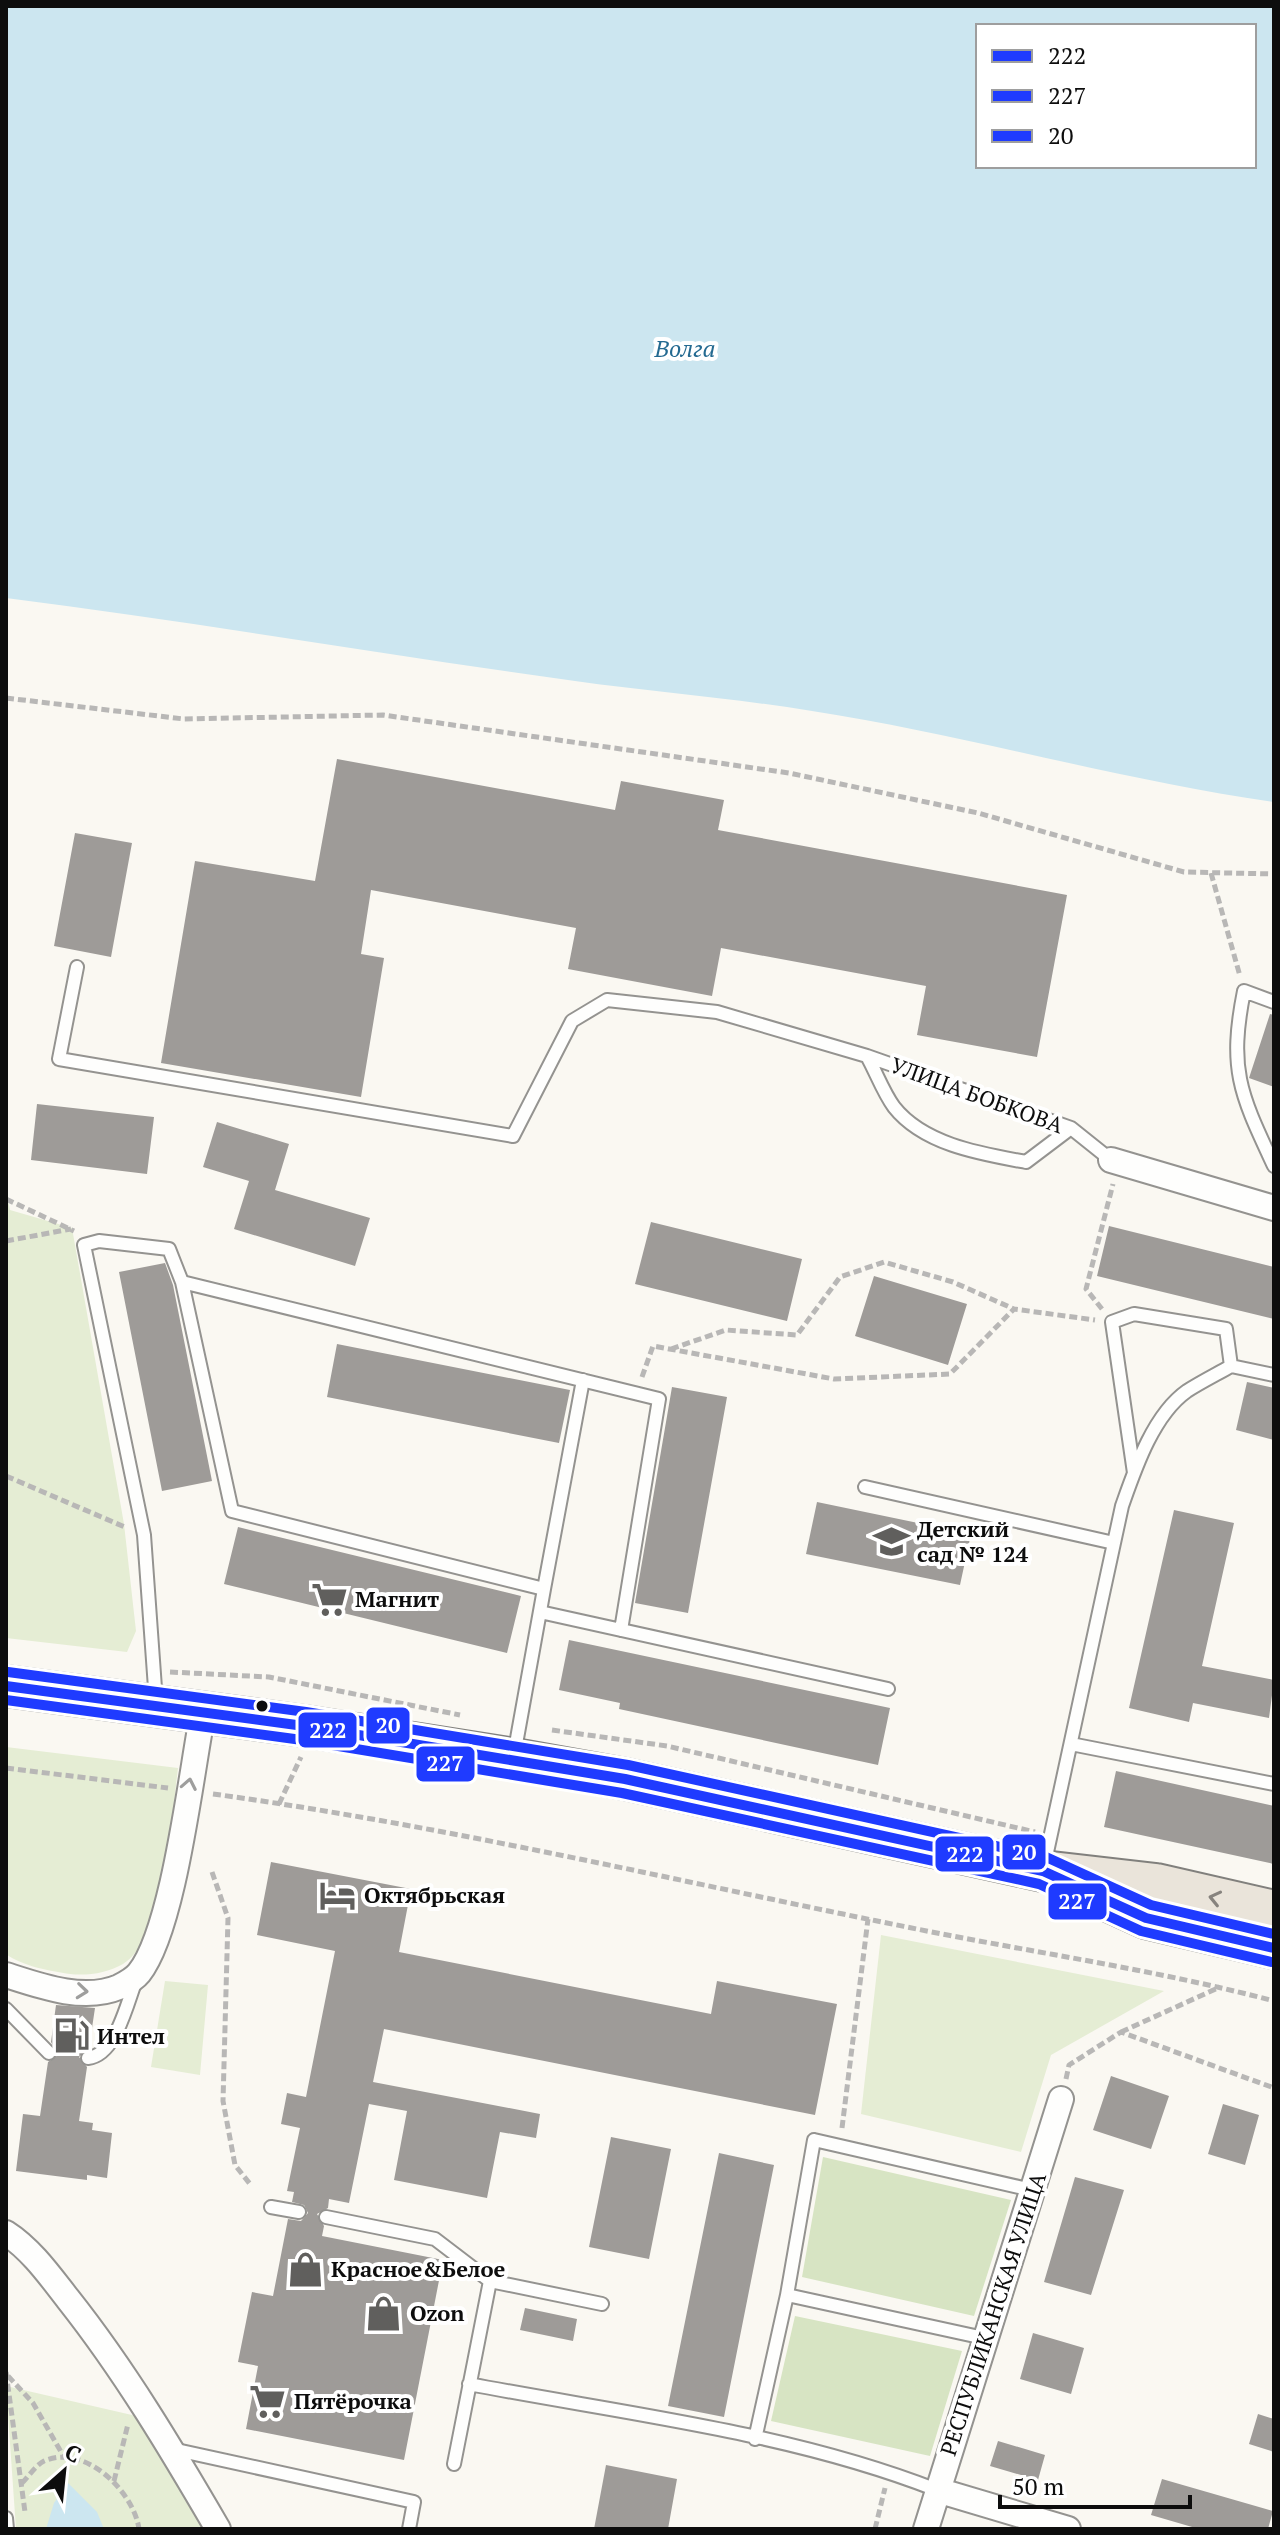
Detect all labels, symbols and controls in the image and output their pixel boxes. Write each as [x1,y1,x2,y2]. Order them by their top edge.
legend [976,24,1256,168]
text: 222 [1048,39,1086,71]
text: 227 [1048,79,1086,111]
text: 20 [1048,119,1074,151]
water label: Волга [654,332,715,364]
street label: УЛИЦА БОБКОВА [887,1050,1068,1140]
place label: Детский сад № 124 [917,1514,1029,1568]
school or university icon: Детский сад № 124 [872,1523,910,1561]
supermarket icon: Магнит [310,1580,348,1618]
place label: Магнит [355,1584,439,1613]
unlabelled marker [254,1698,270,1714]
line badge: 20 [365,1706,411,1745]
text: 20 [376,1710,400,1739]
line badge: 222 [297,1711,358,1749]
text: 222 [309,1715,347,1744]
line badge: 227 [415,1745,476,1783]
text: 227 [426,1748,464,1777]
one-way arrow [180,1777,197,1790]
line badge: 20 [1001,1833,1047,1871]
line badge: 222 [934,1835,995,1873]
text: 20 [1012,1837,1036,1866]
text: 222 [946,1839,984,1868]
hotel icon: Октябрьская [319,1876,357,1914]
place label: Октябрьская [364,1880,505,1909]
line badge: 227 [1047,1882,1108,1921]
text: 227 [1058,1886,1096,1915]
one-way arrow [1209,1890,1222,1907]
one-way arrow [76,1983,89,2000]
fuel station icon: Интел [52,2017,90,2055]
place label: Интел [97,2021,165,2050]
street label: РЕСПУБЛИКАНСКАЯ УЛИЦА [933,2168,1052,2459]
shop icon: Красное&Белое [286,2250,324,2288]
place label: Красное&Белое [331,2254,506,2283]
shop icon: Ozon [365,2294,403,2332]
place label: Ozon [410,2298,464,2327]
supermarket icon: Пятёрочка [249,2382,287,2420]
place label: Пятёрочка [294,2386,412,2415]
north arrow [24,2431,104,2511]
text: С [60,2437,86,2469]
scale bar [1000,2459,1190,2509]
text: 50 m [1012,2470,1064,2502]

